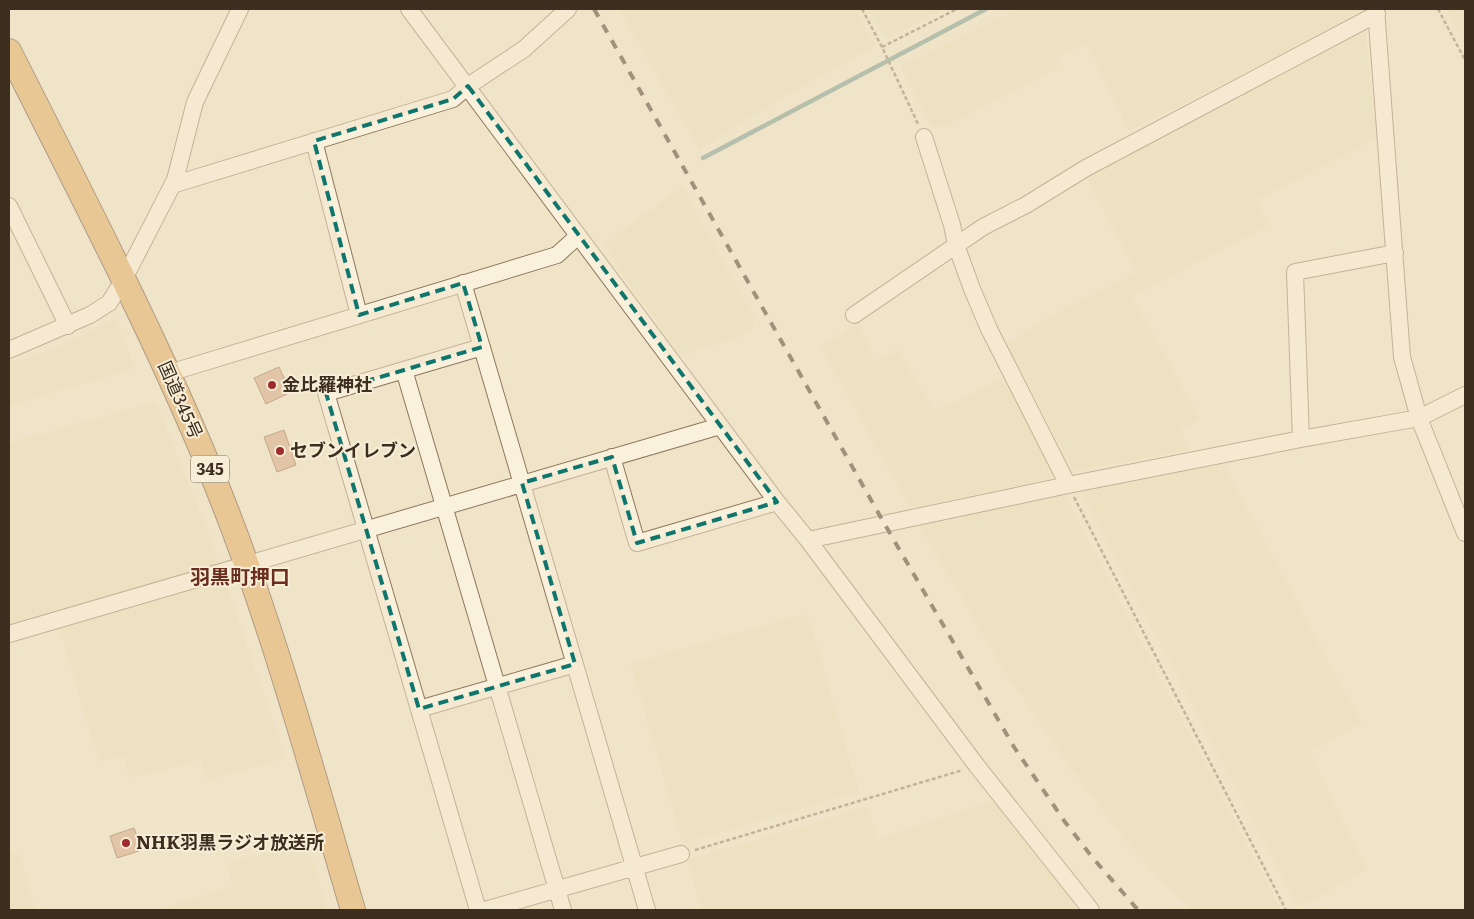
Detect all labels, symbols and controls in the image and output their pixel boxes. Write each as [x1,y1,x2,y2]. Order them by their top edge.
street label: 国道345号 [152,356,211,443]
place label: 金比羅神社 [282,370,372,397]
marker: 金比羅神社 [266,379,278,391]
place label: セブンイレブン [290,436,416,463]
marker: セブンイレブン [274,445,286,457]
road number: 345 [191,456,229,482]
district label: 羽黒町押口 [190,560,290,590]
place label: NHK羽黒ラジオ放送所 [136,828,324,855]
marker: NHK羽黒ラジオ放送所 [120,837,132,849]

